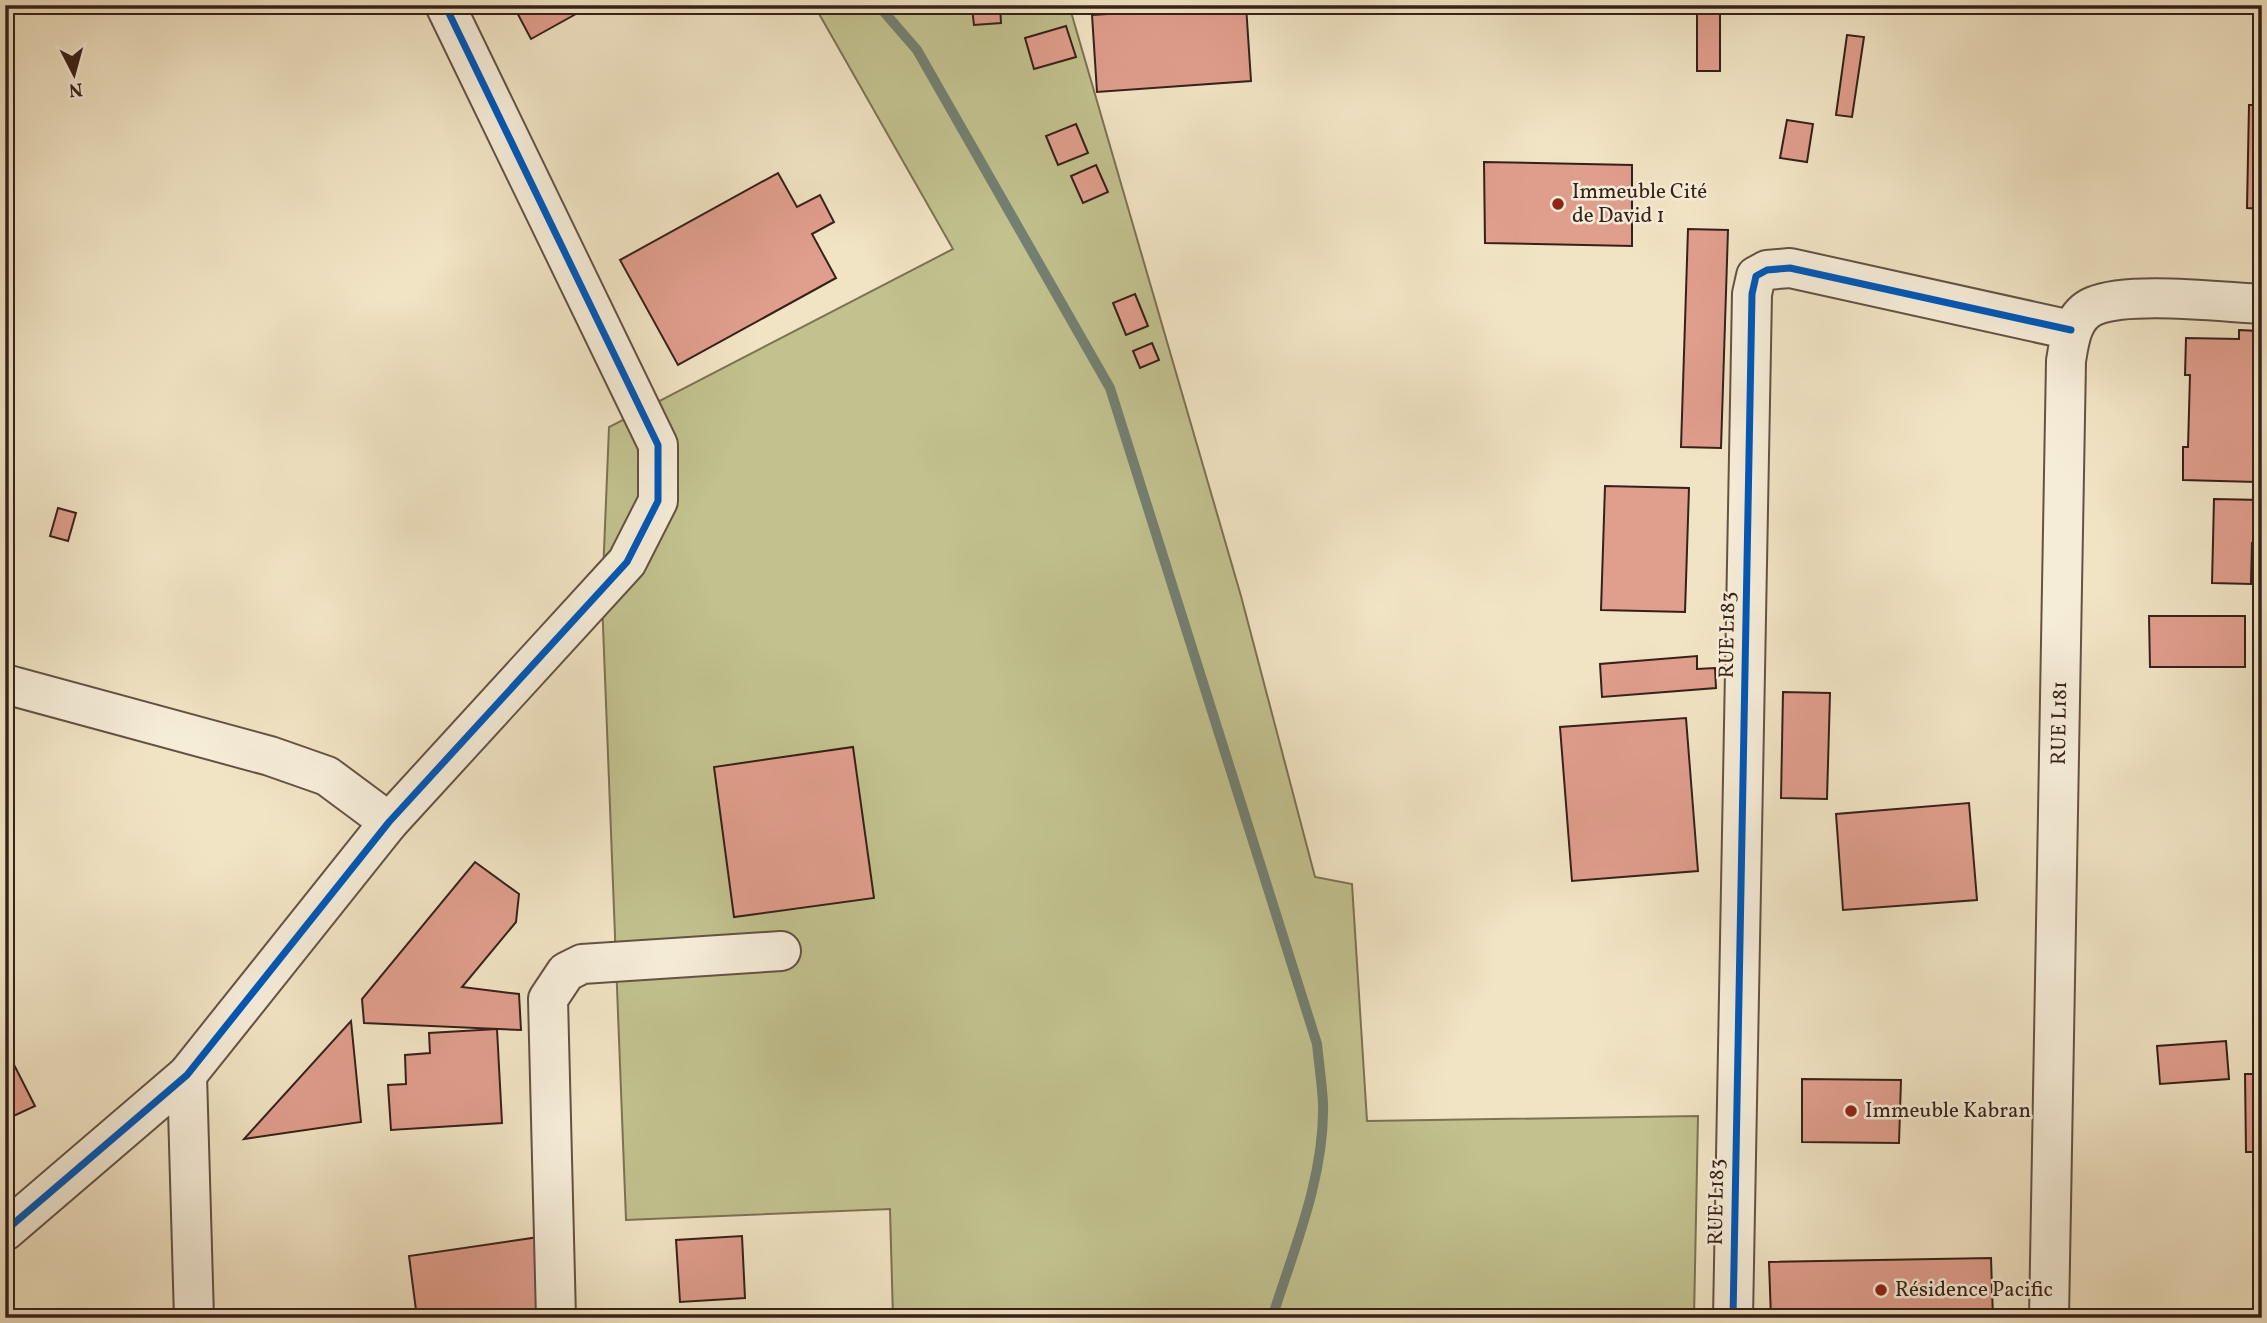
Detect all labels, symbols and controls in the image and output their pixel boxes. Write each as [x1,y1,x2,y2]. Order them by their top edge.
north arrow [38,38,108,108]
text: N [67,75,84,103]
place label: Immeuble Cité de David 1 [1572,178,1707,231]
marker: Immeuble Cité de David 1 [1550,196,1566,212]
street label: RUE L183 [1713,591,1743,679]
street label: RUE L181 [2045,681,2075,765]
place label: Immeuble Kabran [1865,1097,2031,1126]
marker: Immeuble Kabran [1843,1103,1859,1119]
street label: RUE L183 [1702,1158,1732,1246]
place label: Résidence Pacific [1895,1276,2053,1305]
marker: Résidence Pacific [1873,1282,1889,1298]

